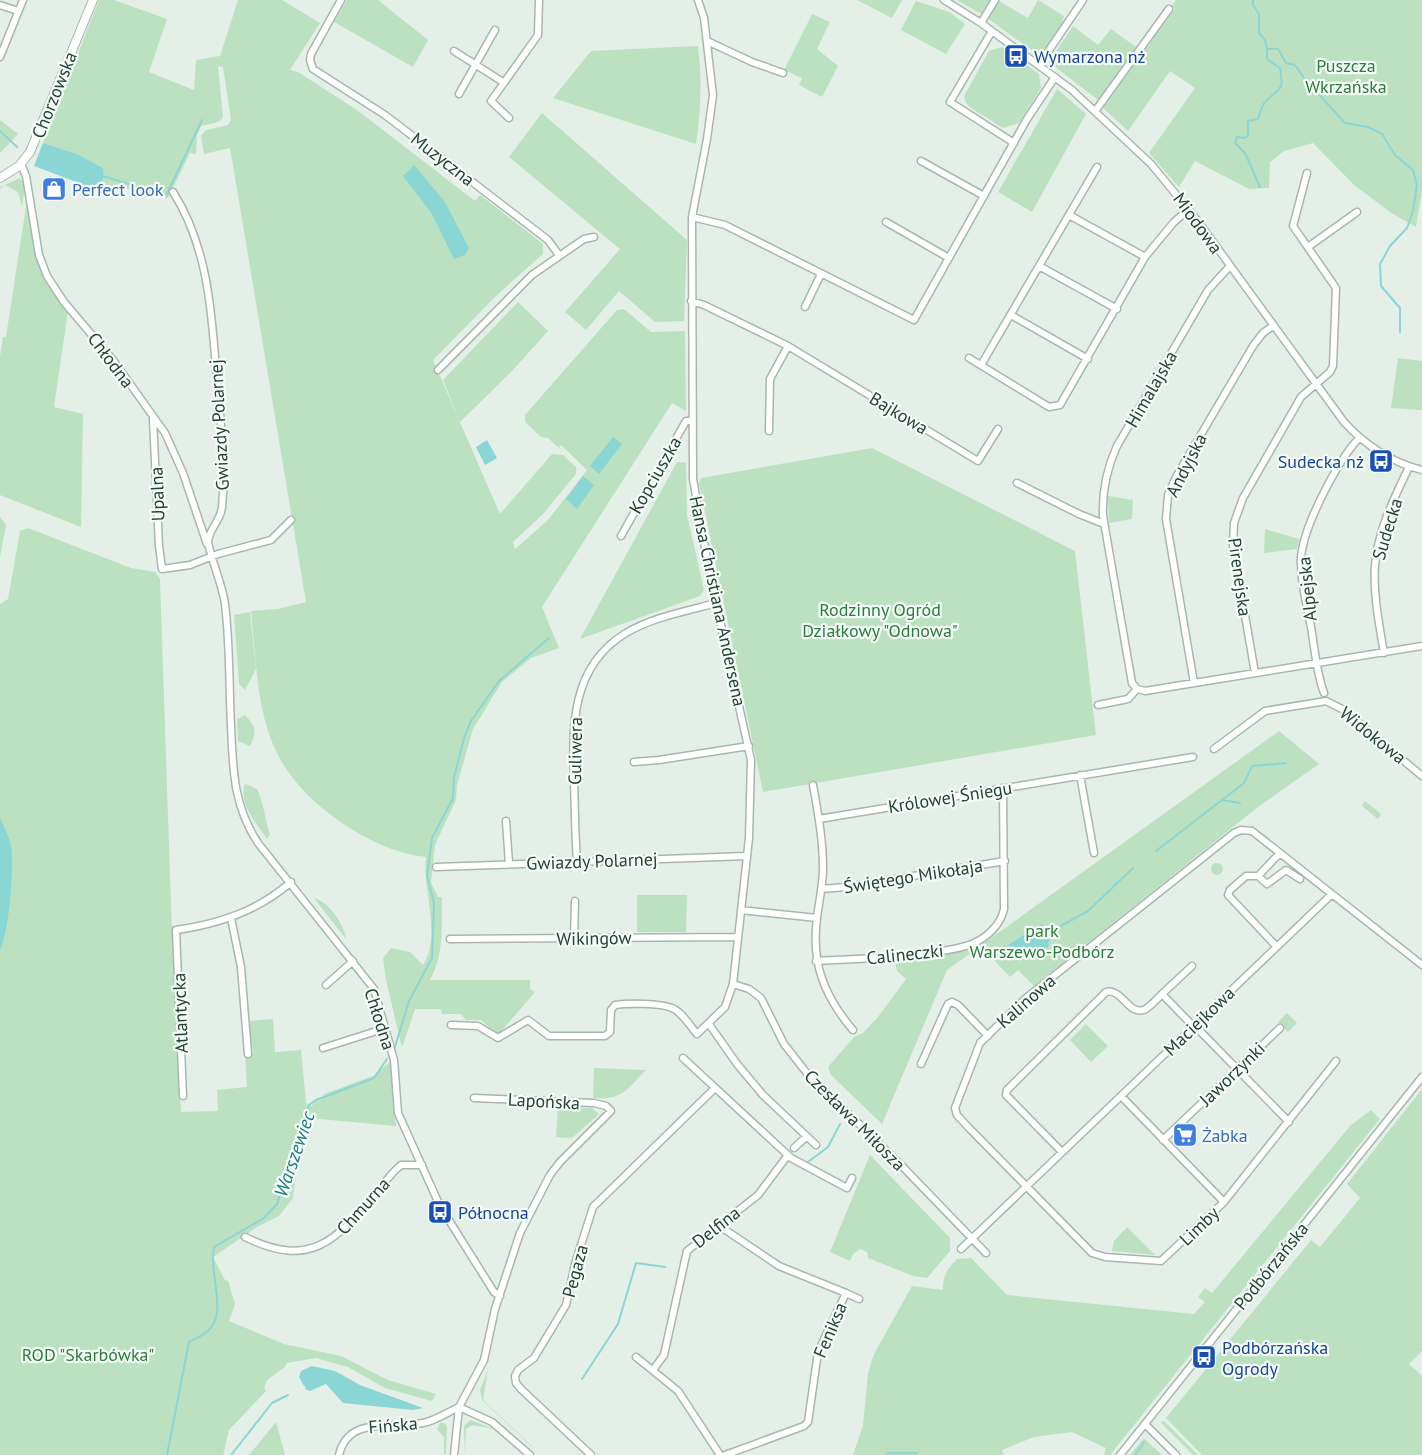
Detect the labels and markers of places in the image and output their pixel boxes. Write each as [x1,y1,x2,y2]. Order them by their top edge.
bus stop icon: Wymarzona nż [1003,43,1029,69]
place label: Wymarzona nż [1034,45,1146,68]
shop icon: Perfect look [41,176,67,202]
place label: Perfect look [72,178,164,201]
bus stop icon: Sudecka nż [1368,448,1394,474]
place label: Sudecka nż [1278,450,1364,473]
supermarket icon: Żabka [1172,1122,1198,1148]
place label: Żabka [1202,1124,1248,1147]
bus stop icon: Północna [427,1199,453,1225]
place label: Północna [458,1201,529,1224]
place label: Podbórzańska Ogrody [1222,1336,1328,1380]
bus stop icon: Podbórzańska Ogrody [1191,1344,1217,1370]

